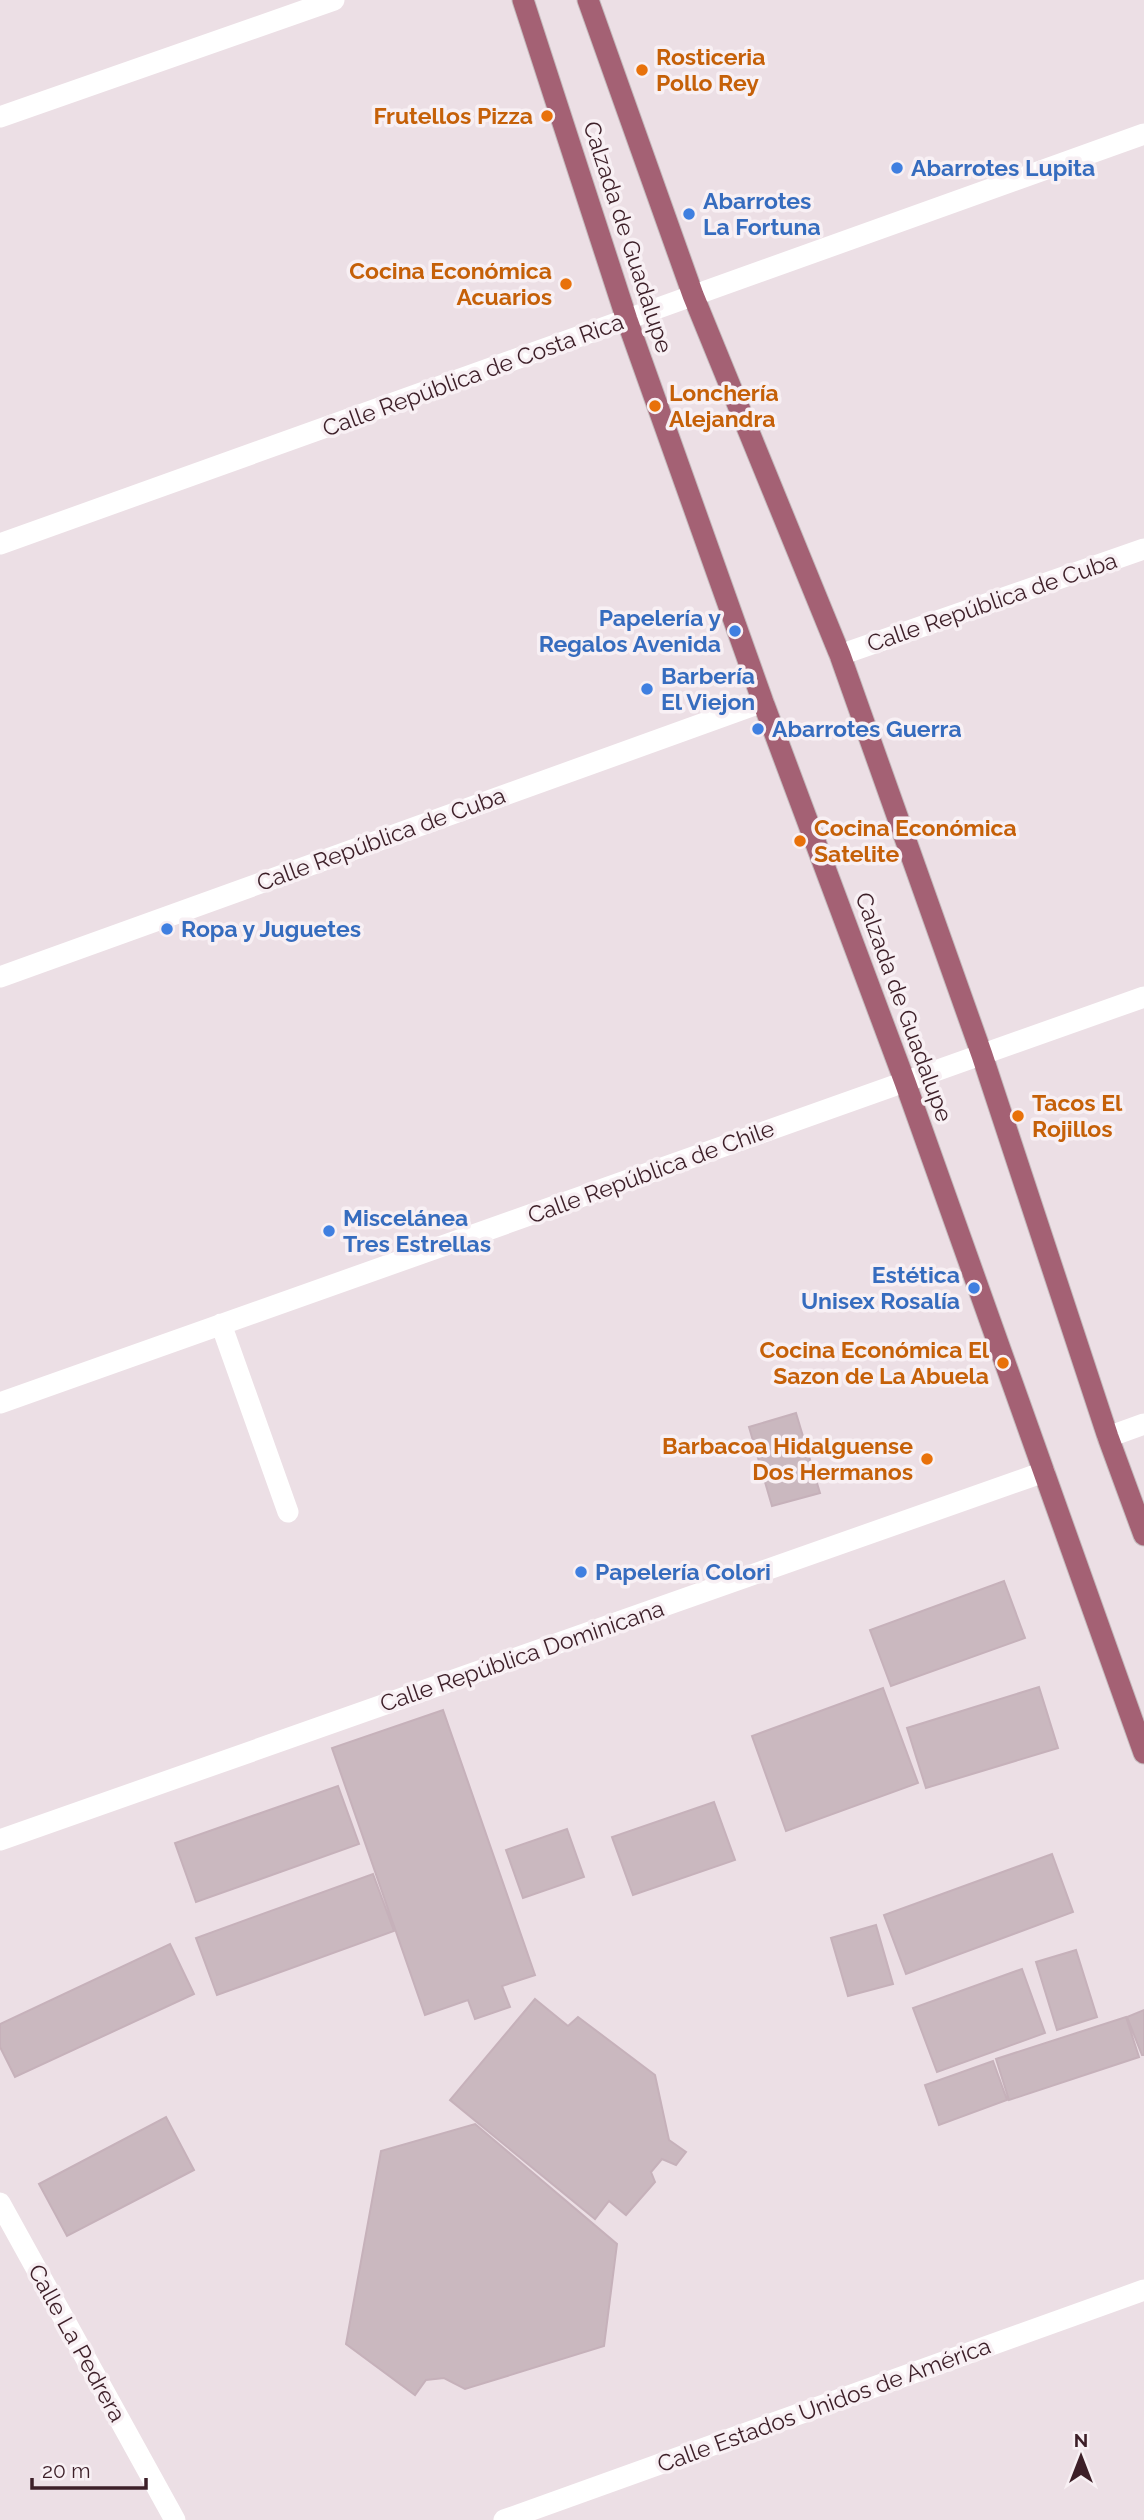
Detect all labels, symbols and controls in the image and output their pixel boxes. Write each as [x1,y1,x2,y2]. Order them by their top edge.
place label: Rosticeria Pollo Rey [656,43,765,96]
marker: Rosticeria Pollo Rey [634,62,650,78]
place label: Frutellos Pizza [373,102,533,129]
marker: Frutellos Pizza [539,108,555,124]
street label: Calzada de Guadalupe [578,118,679,356]
place label: Abarrotes Lupita [911,154,1095,181]
marker: Abarrotes Lupita [889,160,905,176]
place label: Abarrotes La Fortuna [703,187,821,240]
marker: Abarrotes La Fortuna [681,206,697,222]
place label: Cocina Económica Acuarios [349,257,552,310]
marker: Cocina Económica Acuarios [558,276,574,292]
street label: Calle República de Costa Rica [319,307,627,442]
place label: Lonchería Alejandra [669,379,779,432]
marker: Lonchería Alejandra [647,398,663,414]
street label: Calle República de Cuba [863,546,1120,657]
place label: Papelería y Regalos Avenida [539,604,721,657]
marker: Papelería y Regalos Avenida [727,623,743,639]
place label: Barbería El Viejon [661,662,755,715]
marker: Barbería El Viejon [639,681,655,697]
place label: Abarrotes Guerra [772,715,962,742]
marker: Abarrotes Guerra [750,721,766,737]
street label: Calle República de Cuba [253,781,509,896]
place label: Cocina Económica Satelite [814,814,1017,867]
marker: Cocina Económica Satelite [792,833,808,849]
street label: Calzada de Guadalupe [850,889,959,1125]
place label: Ropa y Juguetes [181,915,361,942]
marker: Ropa y Juguetes [159,921,175,937]
place label: Tacos El Rojillos [1032,1089,1123,1142]
marker: Tacos El Rojillos [1010,1108,1026,1124]
street label: Calle República de Chile [524,1114,778,1229]
place label: Miscelánea Tres Estrellas [343,1204,491,1257]
marker: Miscelánea Tres Estrellas [321,1223,337,1239]
place label: Estética Unisex Rosalía [801,1261,960,1314]
marker: Estética Unisex Rosalía [966,1280,982,1296]
place label: Cocina Económica El Sazon de La Abuela [760,1336,990,1389]
marker: Cocina Económica El Sazon de La Abuela [995,1355,1011,1371]
place label: Barbacoa Hidalguense Dos Hermanos [662,1432,913,1485]
marker: Barbacoa Hidalguense Dos Hermanos [919,1451,935,1467]
place label: Papelería Colori [595,1558,771,1585]
marker: Papelería Colori [573,1564,589,1580]
street label: Calle República Dominicana [376,1594,667,1717]
street label: Calle La Pedrera [23,2259,132,2426]
street label: Calle Estados Unidos de América [654,2332,994,2477]
north arrow [1046,2422,1116,2492]
text: N [1074,2429,1088,2451]
scale bar [32,2446,145,2490]
text: 20 m [42,2458,90,2483]

